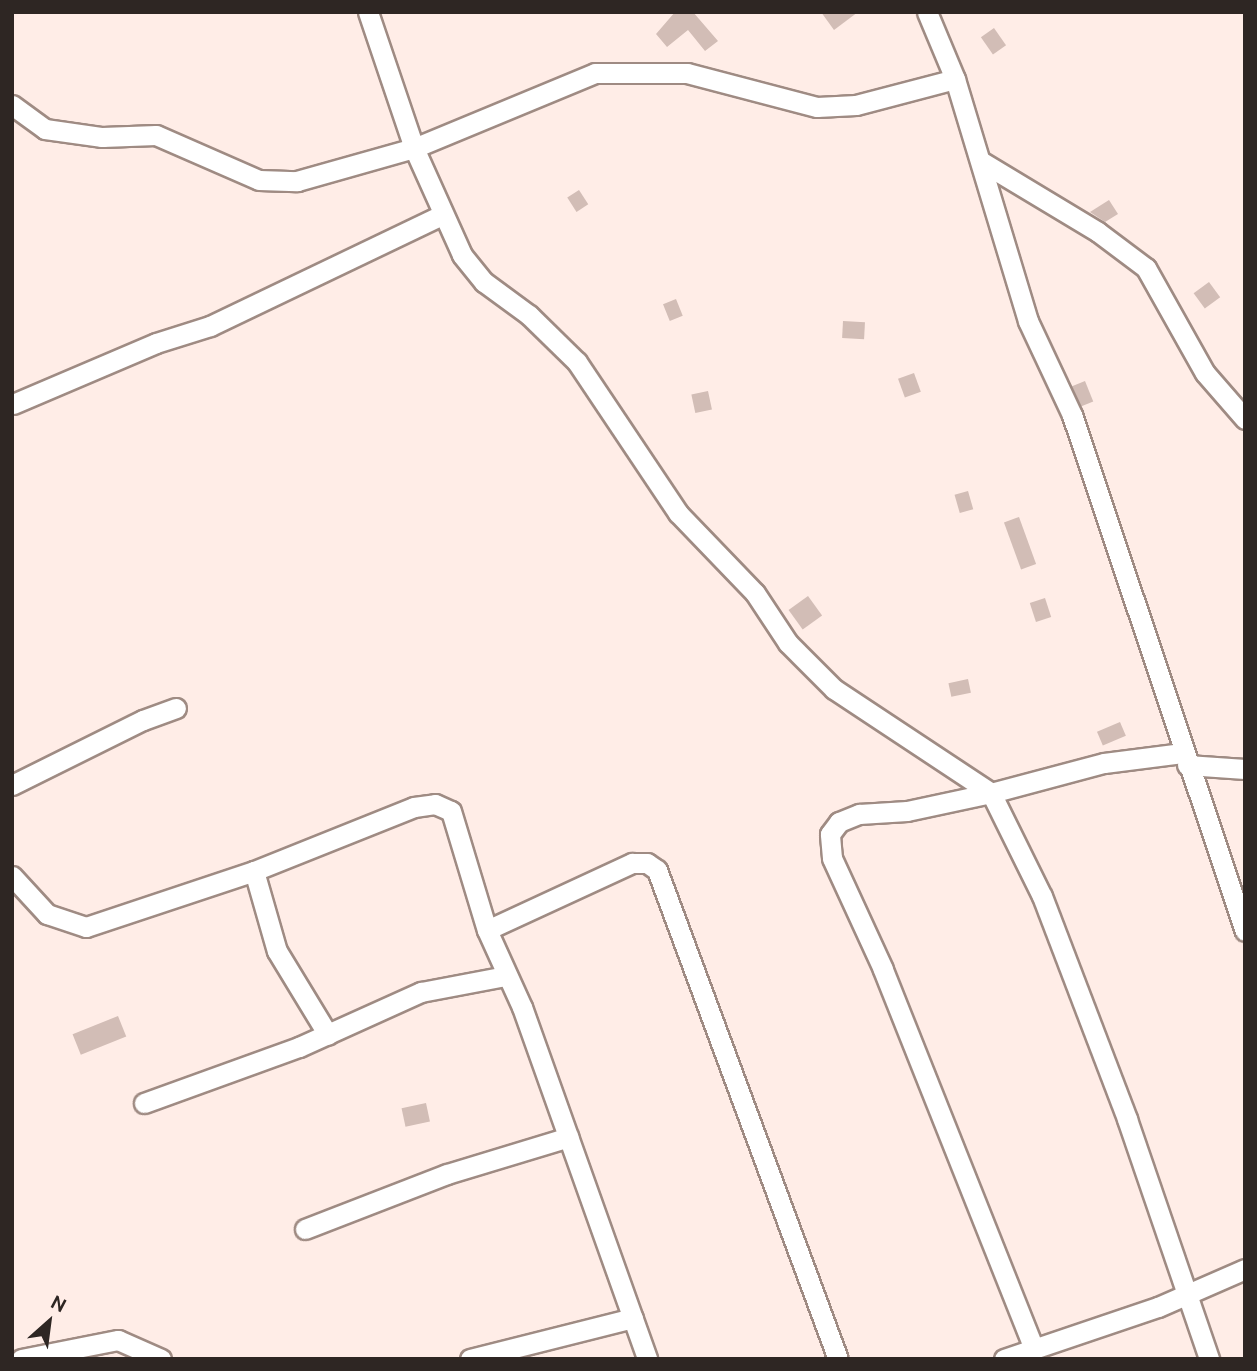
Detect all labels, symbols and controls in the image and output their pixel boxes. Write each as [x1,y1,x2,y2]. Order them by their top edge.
north arrow [14,1287,84,1357]
text: N [47,1290,70,1317]

